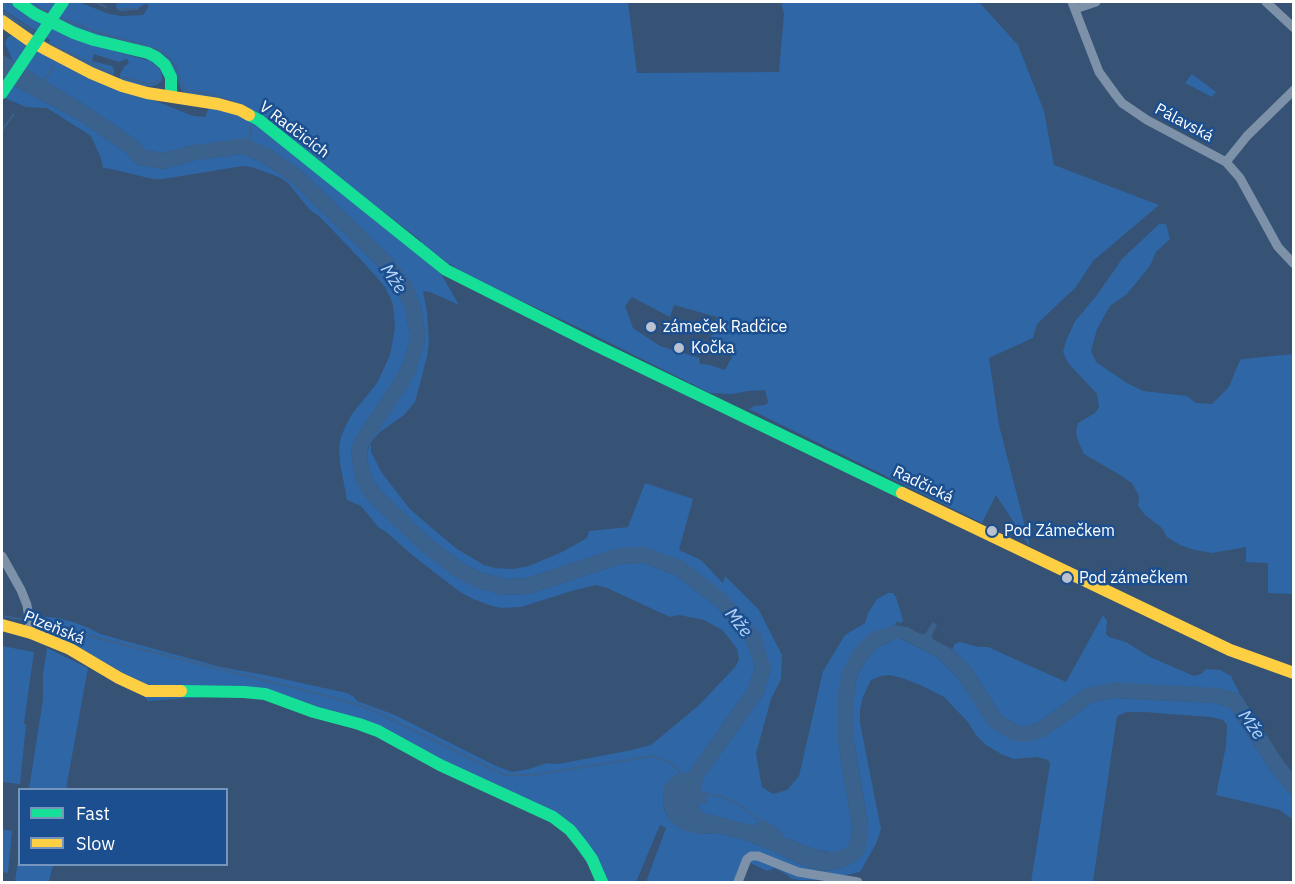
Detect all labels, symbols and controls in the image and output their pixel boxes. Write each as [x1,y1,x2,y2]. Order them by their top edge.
street label: V Radčicích [255,97,333,163]
street label: Pálavská [1152,100,1216,146]
water label: Mže [375,260,411,298]
place label: zámeček Radčice [663,317,787,337]
marker: zámeček Radčice [644,320,658,334]
place label: Kočka [691,338,735,358]
marker: Kočka [672,341,686,355]
street label: Radčická [890,462,956,508]
place label: Pod Zámečkem [1004,521,1115,541]
marker: Pod Zámečkem [985,524,999,538]
place label: Pod zámečkem [1079,568,1188,588]
marker: Pod zámečkem [1060,571,1074,585]
water label: Mže [720,604,756,642]
street label: Plzeňská [21,607,87,649]
water label: Mže [1233,706,1269,744]
legend [18,788,228,866]
text: Fast [76,802,110,825]
text: Slow [76,832,115,855]

